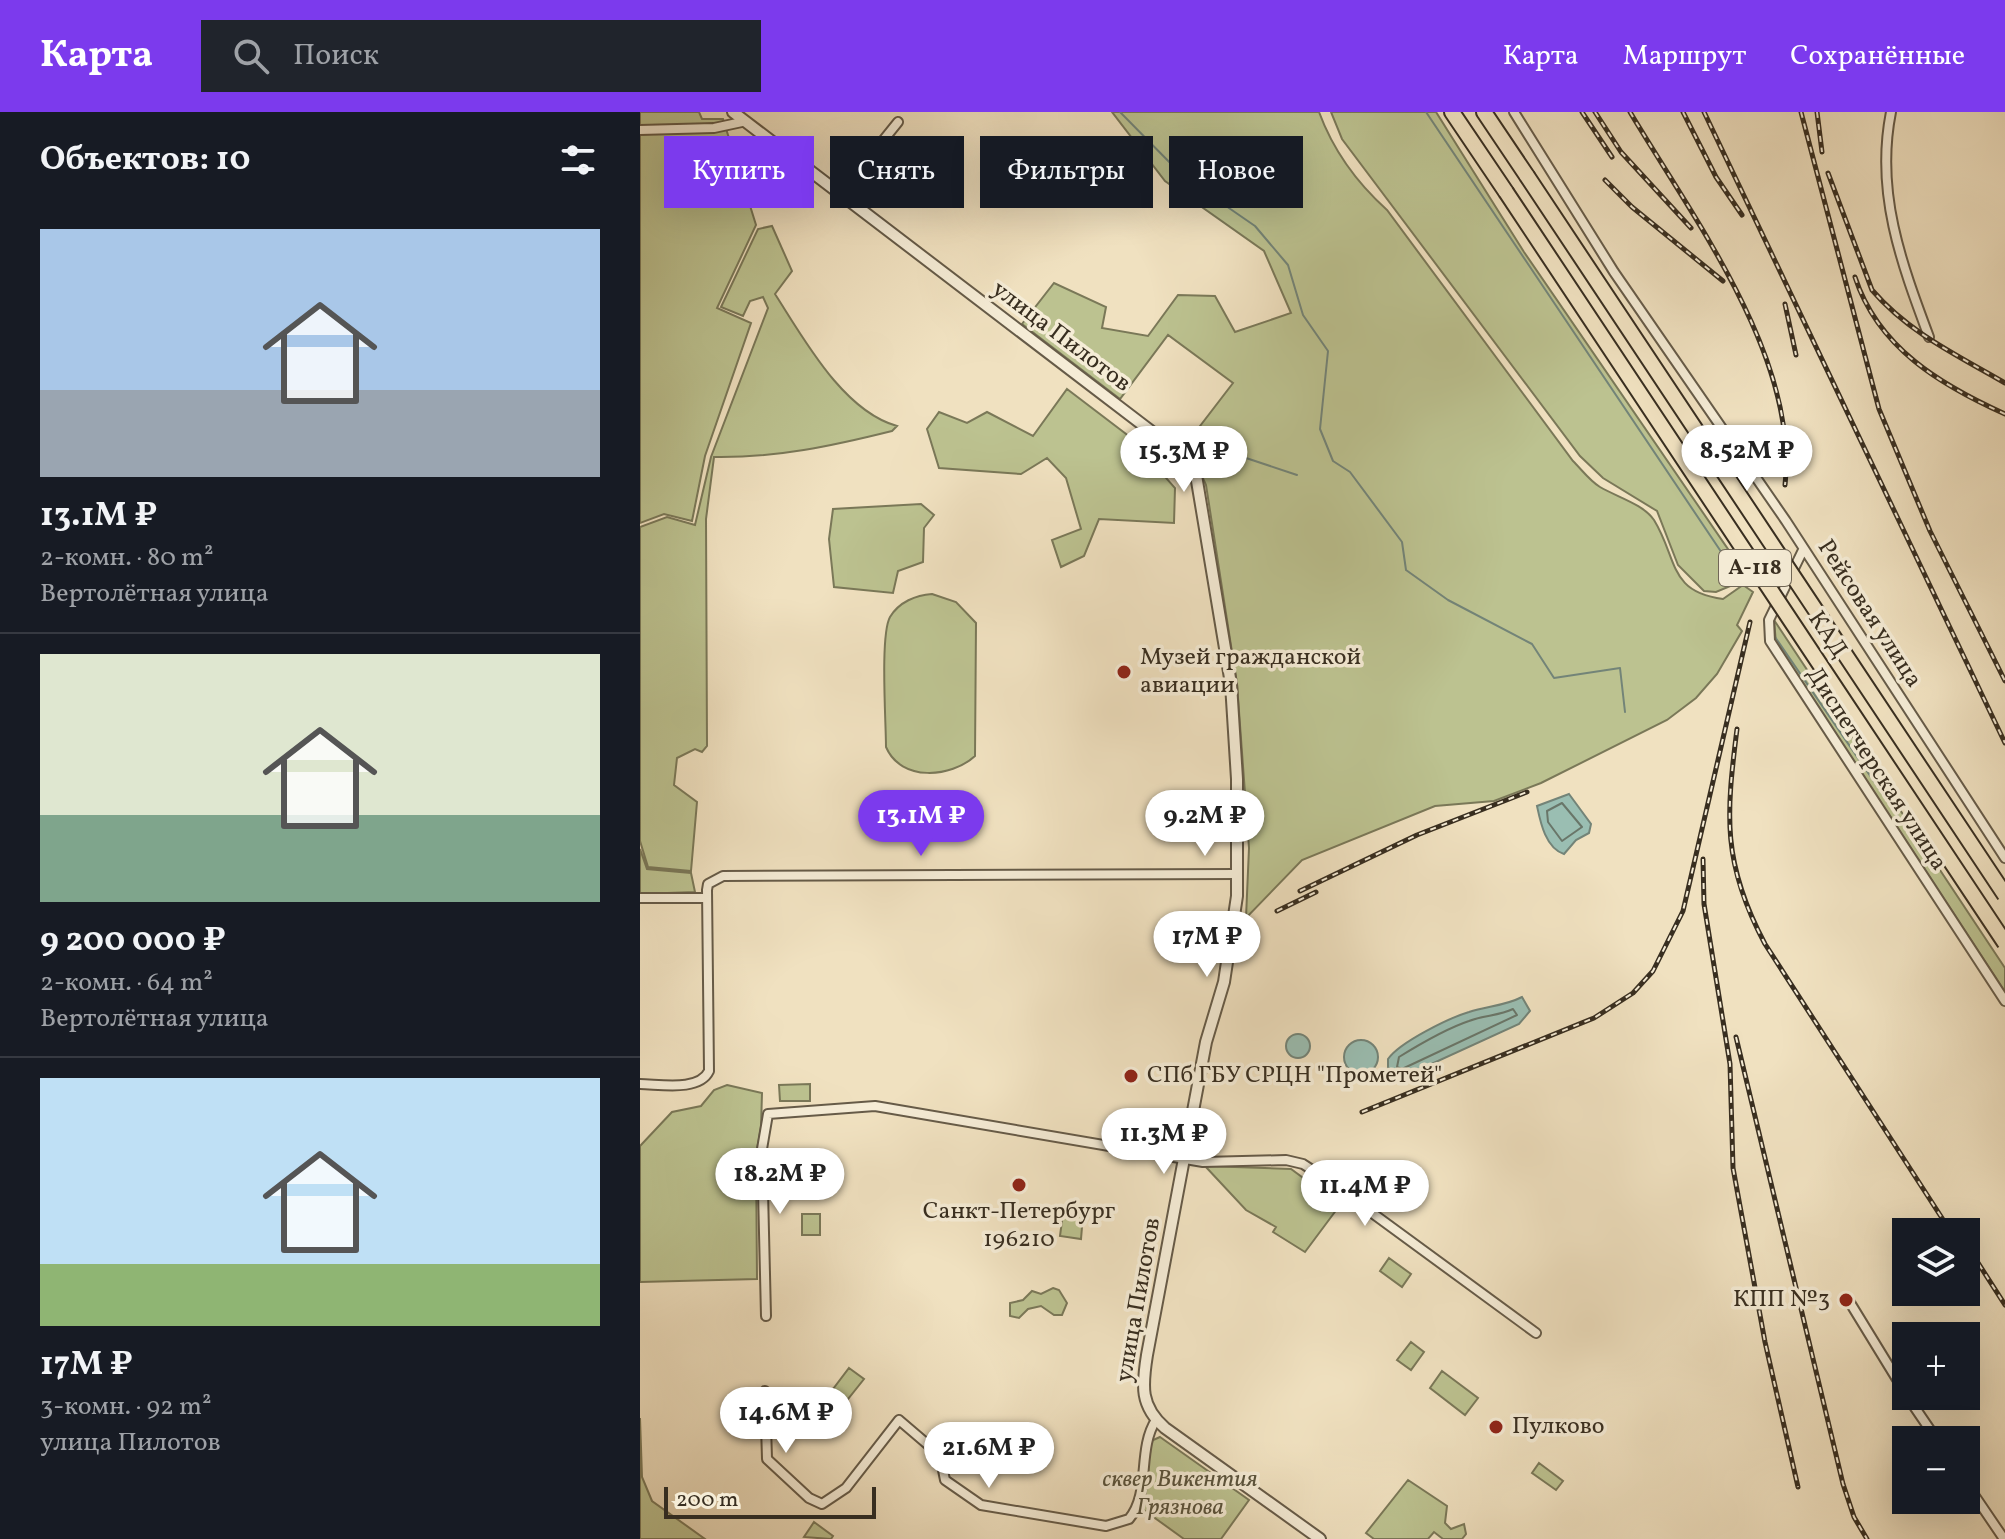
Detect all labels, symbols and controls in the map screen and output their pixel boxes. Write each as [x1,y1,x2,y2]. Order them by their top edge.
search box [201,20,761,92]
text: Карта [40,30,153,83]
icon: search [229,34,273,78]
text: Поиск [293,35,379,77]
text: Карта [1503,37,1579,76]
text: Маршрут [1623,37,1746,76]
text: Сохранённые [1790,37,1965,76]
chip: Купить [664,136,814,208]
chip: Снять [830,136,964,208]
chip: Фильтры [980,136,1153,208]
chip: Новое [1169,136,1303,208]
text: Объектов: 10 [40,137,250,184]
icon: filters [556,138,600,182]
street label: улица Пилотов [984,273,1138,401]
icon: home [248,281,392,425]
pin: 8.52M ₽ [1673,425,1821,493]
pin: 15.3M ₽ [1110,426,1258,494]
text: 8.52M ₽ [1699,433,1795,469]
text: 15.3M ₽ [1138,434,1230,470]
text: 13.1M ₽ [40,493,157,540]
street label: Рейсовая улица [1808,533,1930,695]
text: 2-комн. · 80 m² [40,540,214,576]
road number: А-118 [1719,550,1791,586]
text: Вертолётная улица [40,576,269,612]
street label: КАД [1799,605,1855,665]
place label: Музей гражданской авиации [1140,641,1361,703]
street label: Диспетчерская улица [1797,660,1955,878]
marker: Музей гражданской авиации [1115,663,1133,681]
icon: home [248,706,392,850]
pin: 13.1M ₽ [847,790,995,858]
pin: 9.2M ₽ [1140,790,1270,858]
text: 13.1M ₽ [876,798,966,834]
text: 9.2M ₽ [1163,798,1247,834]
pin: 17M ₽ [1151,911,1263,979]
text: 9 200 000 ₽ [40,918,226,965]
text: 17M ₽ [1171,919,1243,955]
text: 2-комн. · 64 m² [40,965,213,1001]
text: Вертолётная улица [40,1001,269,1037]
place label: СПб ГБУ СРЦН "Прометей" [1147,1059,1442,1093]
marker: СПб ГБУ СРЦН "Прометей" [1122,1067,1140,1085]
pin: 11.3M ₽ [1090,1108,1238,1176]
text: 11.3M ₽ [1119,1116,1209,1152]
icon: home [248,1130,392,1274]
pin: 18.2M ₽ [706,1148,854,1216]
text: 18.2M ₽ [733,1156,827,1192]
pin: 11.4M ₽ [1291,1160,1439,1228]
text: 11.4M ₽ [1319,1168,1411,1204]
marker: Санкт-Петербург 196210 [1010,1176,1028,1194]
place label: Санкт-Петербург 196210 [923,1195,1116,1257]
street label: улица Пилотов [1108,1215,1170,1385]
map controls [1892,1218,1980,1514]
button: layers [1892,1218,1980,1306]
place label: КПП №3 [1733,1283,1830,1317]
marker: КПП №3 [1837,1291,1855,1309]
button: + [1892,1322,1980,1410]
text: 17M ₽ [40,1342,133,1389]
pin: 14.6M ₽ [712,1387,860,1455]
text: 3-комн. · 92 m² [40,1389,212,1425]
text: 14.6M ₽ [738,1395,834,1431]
place label: Пулково [1512,1410,1605,1444]
marker: Пулково [1487,1418,1505,1436]
pin: 21.6M ₽ [915,1422,1063,1490]
text: улица Пилотов [40,1425,221,1461]
button: − [1892,1426,1980,1514]
text: 21.6M ₽ [942,1430,1036,1466]
park label: сквер Викентия Грязнова [1103,1463,1257,1525]
scale bar [664,1483,876,1519]
text: 200 m [676,1485,738,1516]

